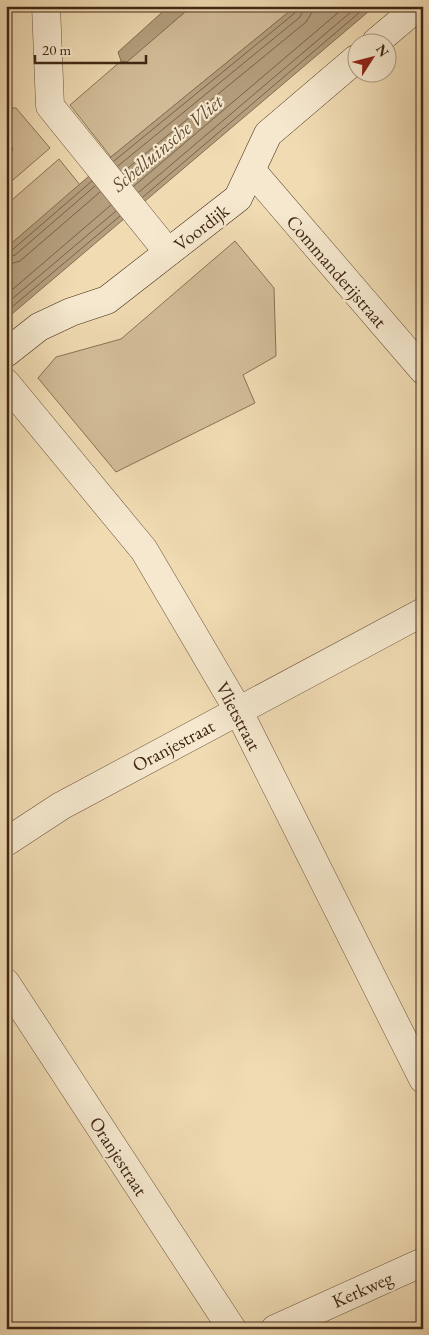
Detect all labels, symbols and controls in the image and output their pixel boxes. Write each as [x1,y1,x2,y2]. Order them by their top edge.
scale bar [35,32,146,64]
north arrow [346,32,396,82]
text: 20 m [42,40,71,59]
text: N [372,40,394,61]
water label: Schelluinsche Vliet [105,88,229,198]
street label: Voordijk [169,197,235,257]
street label: Commanderijstraat [281,210,393,333]
street label: Vlietstraat [210,677,267,755]
street label: Oranjestraat [128,713,219,778]
street label: Oranjestraat [84,1112,154,1201]
street label: Kerkweg [328,1265,397,1314]

